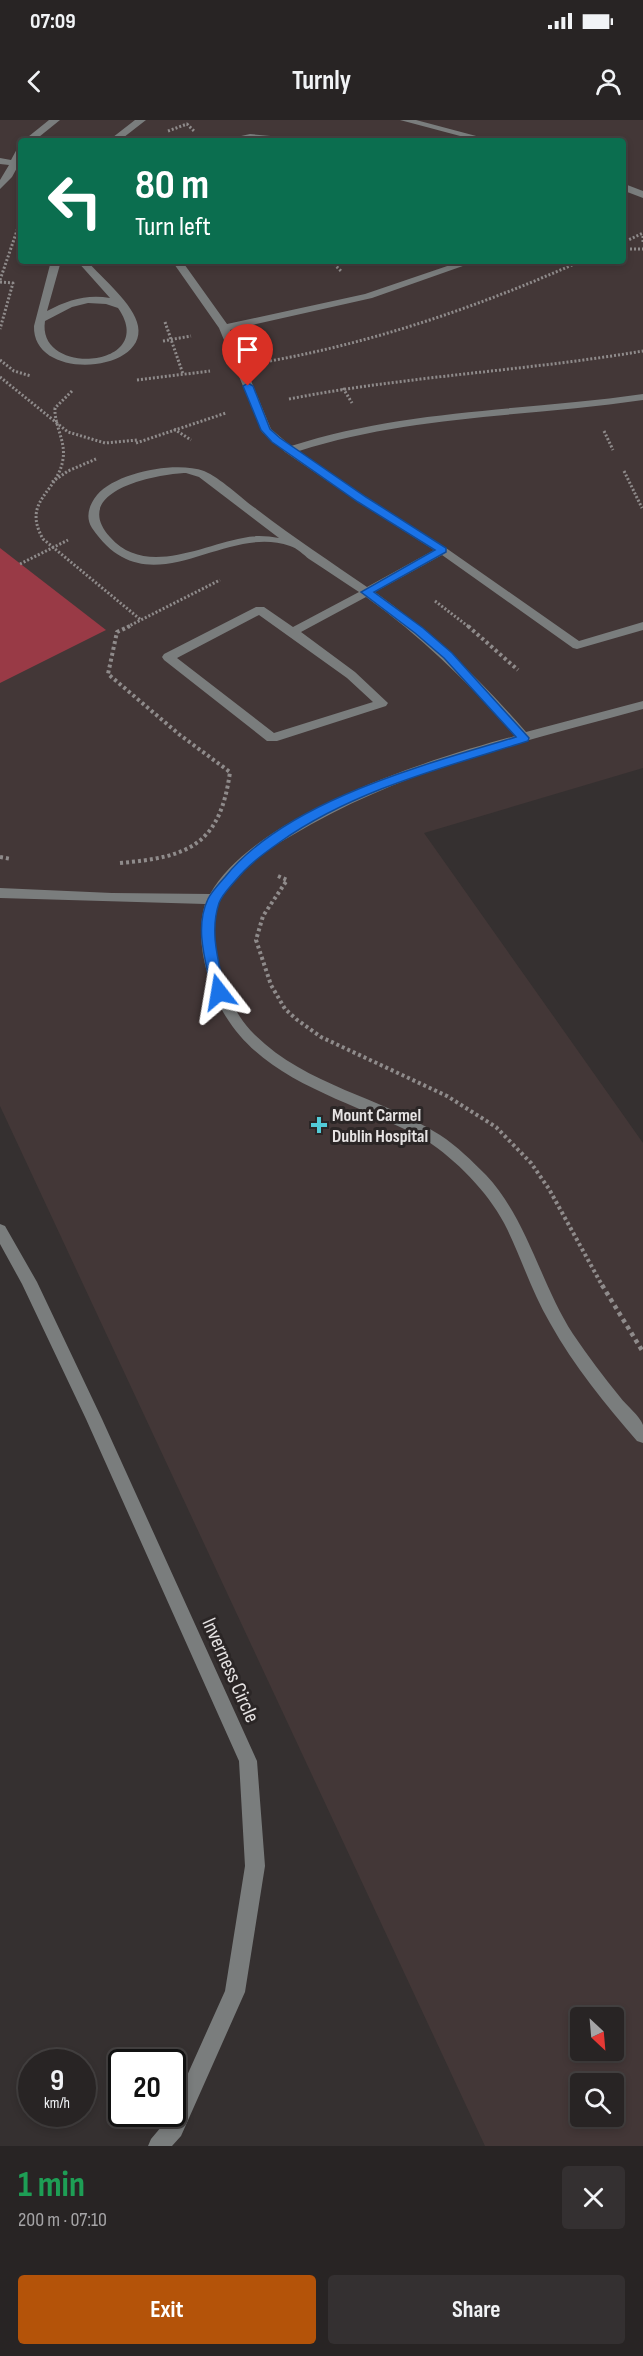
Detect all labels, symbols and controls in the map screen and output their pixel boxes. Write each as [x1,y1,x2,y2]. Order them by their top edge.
text: 07:09 [30,8,76,35]
icon: back [18,65,51,98]
text: Turnly [292,65,351,97]
icon: person [592,65,625,98]
text: 80 m [135,160,209,211]
icon: left [36,162,114,240]
text: Turn left [135,211,211,243]
pin [222,324,273,386]
icon: arrive [231,333,264,366]
position arrow [187,960,251,1024]
place label: Mount Carmel Dublin Hospital [332,1105,428,1147]
marker: Mount Carmel Dublin Hospital [310,1116,328,1134]
street label: Inverness Circle [196,1614,265,1726]
north arrow [570,2007,624,2061]
map controls [570,2007,624,2127]
speed limit sign: 20 [108,2049,186,2127]
text: 9 [50,2063,64,2099]
button: search [570,2073,624,2127]
text: km/h [44,2094,70,2113]
text: 1 min [18,2164,85,2207]
button: close [562,2166,625,2229]
text: 200 m · 07:10 [18,2208,107,2232]
button: Exit [18,2275,316,2344]
button: Share [328,2275,625,2344]

